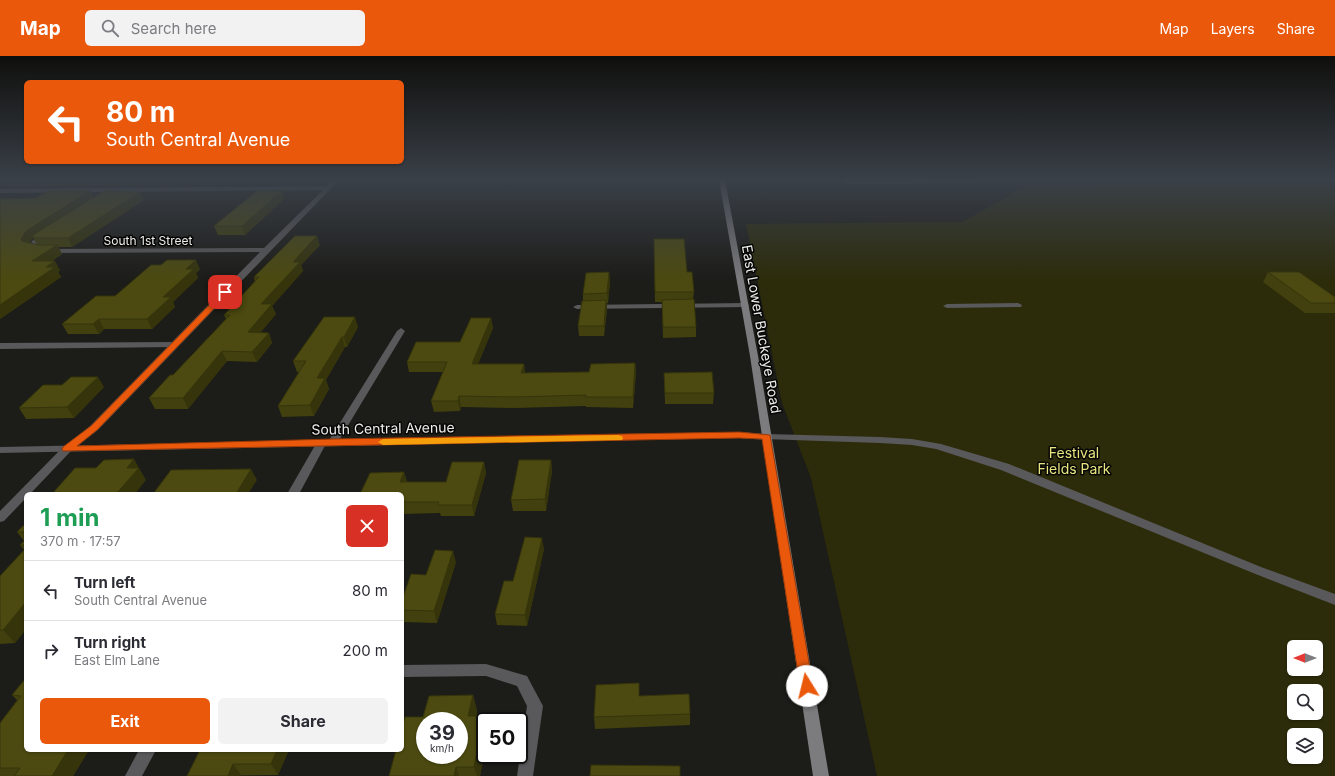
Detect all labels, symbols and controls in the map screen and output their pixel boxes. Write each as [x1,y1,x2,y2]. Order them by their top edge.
search box [85,10,365,46]
text: Map [20,17,61,40]
icon: search [99,17,121,39]
text: Search here [131,19,216,38]
text: Map [1160,20,1189,37]
text: Layers [1211,20,1255,37]
text: Share [1277,20,1315,37]
text: 80 m [106,95,175,129]
icon: left [40,96,92,148]
text: South Central Avenue [106,129,290,150]
street label: South 1st Street [104,233,192,248]
street label: East Lower Buckeye Road [739,243,785,415]
pin [208,275,242,309]
icon: arrive [214,281,236,303]
street label: South Central Avenue [311,418,455,438]
park label: Festival Fields Park [1037,444,1111,477]
text: 1 min [40,503,99,532]
button: close [346,505,388,547]
text: 370 m · 17:57 [40,533,121,549]
text: Turn left [74,573,135,592]
icon: left [40,580,62,602]
text: 80 m [352,581,388,600]
text: South Central Avenue [74,592,207,608]
text: Turn right [74,633,146,652]
icon: right [40,640,62,662]
north arrow [1287,640,1323,676]
map controls [1287,640,1323,764]
text: 200 m [343,641,388,660]
text: East Elm Lane [74,652,160,668]
position arrow [786,665,828,707]
button: search [1287,684,1323,720]
button: Exit [40,698,210,744]
button: Share [218,698,388,744]
speed limit sign: 50 [476,712,528,764]
text: 39 [429,721,455,745]
button: layers [1287,728,1323,764]
text: km/h [430,742,454,754]

